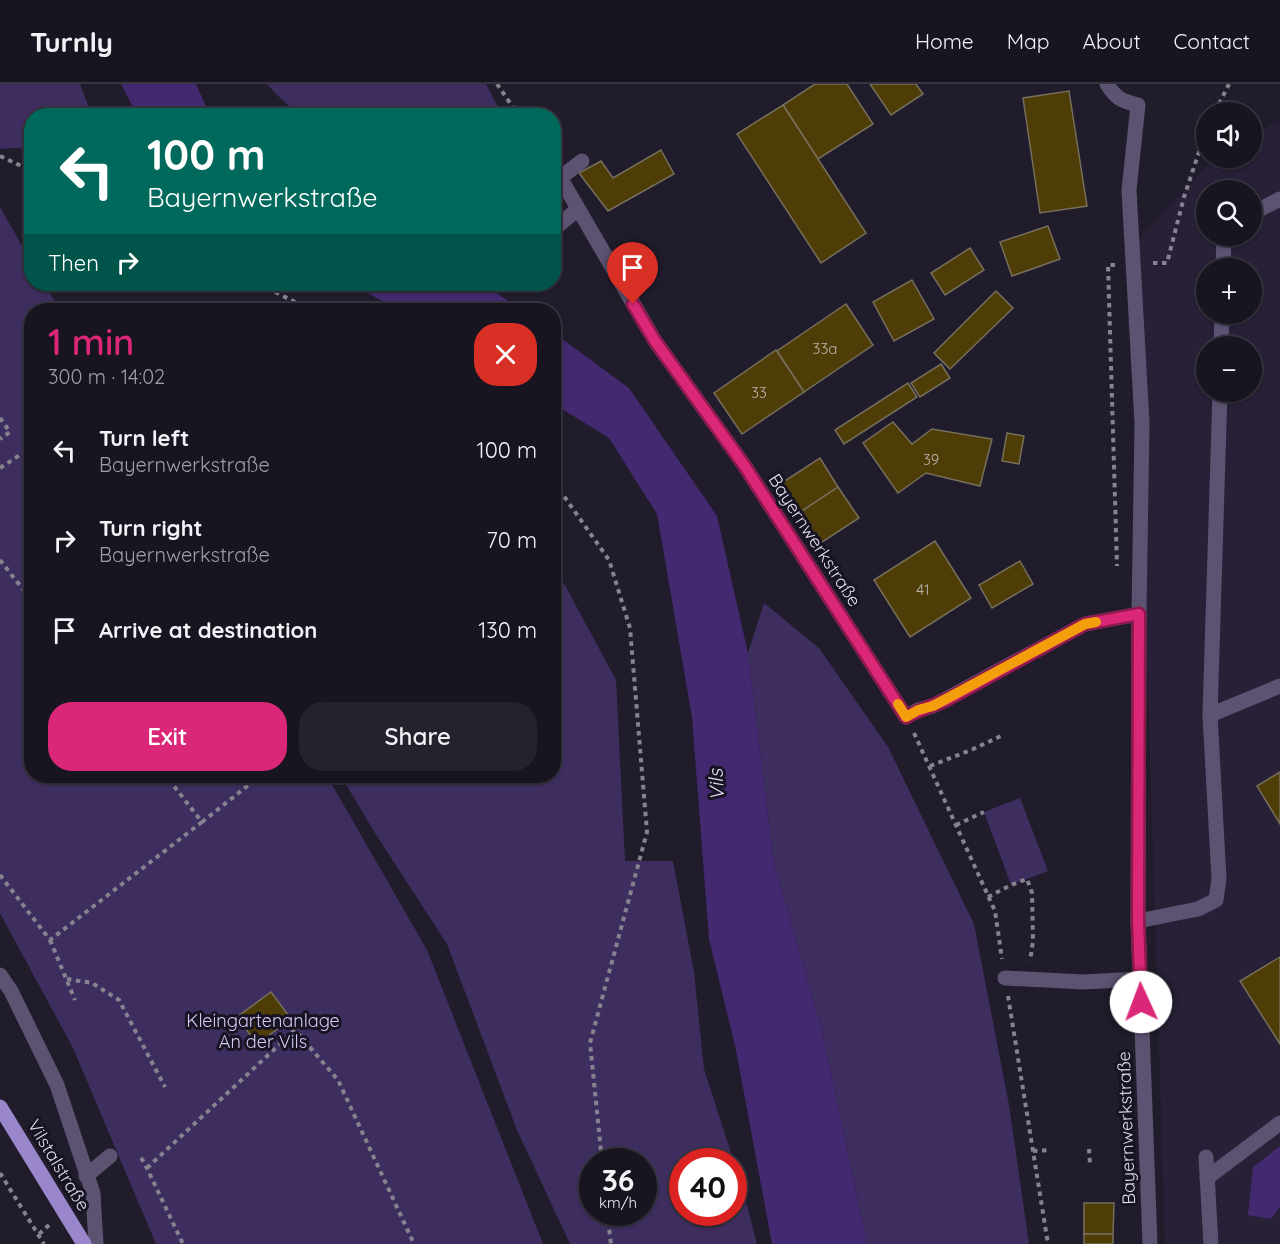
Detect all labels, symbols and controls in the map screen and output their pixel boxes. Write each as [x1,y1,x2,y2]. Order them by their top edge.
text: Turnly [30,24,113,59]
text: Home [915,28,974,54]
text: Map [1007,28,1050,54]
text: About [1083,28,1141,54]
text: Contact [1174,28,1250,54]
map controls [1196,102,1262,402]
button: sound [1196,102,1262,168]
text: 100 m [147,128,265,181]
icon: left [48,132,126,210]
text: Bayernwerkstraße [147,180,378,214]
button: search [1196,180,1262,246]
pin [607,242,658,304]
icon: right [111,246,144,279]
text: Then [48,249,99,277]
icon: arrive [616,251,649,284]
button: + [1196,258,1262,324]
text: 1 min [48,319,134,364]
button: close [474,323,537,386]
button: − [1196,336,1262,402]
house number: 33a [813,339,837,358]
text: 300 m · 14:02 [48,364,165,389]
house number: 33 [751,383,767,402]
text: Turn left [99,424,189,452]
icon: left [48,434,81,467]
text: 100 m [477,436,537,464]
house number: 39 [923,450,939,469]
text: Bayernwerkstraße [99,452,270,477]
street label: Bayernwerkstraße [764,469,866,611]
text: Turn right [99,514,203,542]
icon: right [48,524,81,557]
text: 70 m [487,526,537,554]
text: Bayernwerkstraße [99,542,270,567]
house number: 41 [916,580,930,599]
icon: arrive [48,614,81,647]
text: Arrive at destination [99,616,317,644]
text: 130 m [478,616,537,644]
button: Exit [48,702,287,771]
button: Share [299,702,537,771]
water label: Vils [702,767,730,802]
position arrow [1109,970,1173,1034]
park label: Kleingartenanlage An der Vils [186,1009,340,1053]
street label: Bayernwerkstraße [1112,1051,1140,1205]
street label: Vilstalstraße [23,1115,95,1215]
speed limit sign: 40 [669,1148,747,1226]
text: 36 [602,1161,634,1199]
text: km/h [599,1193,637,1212]

